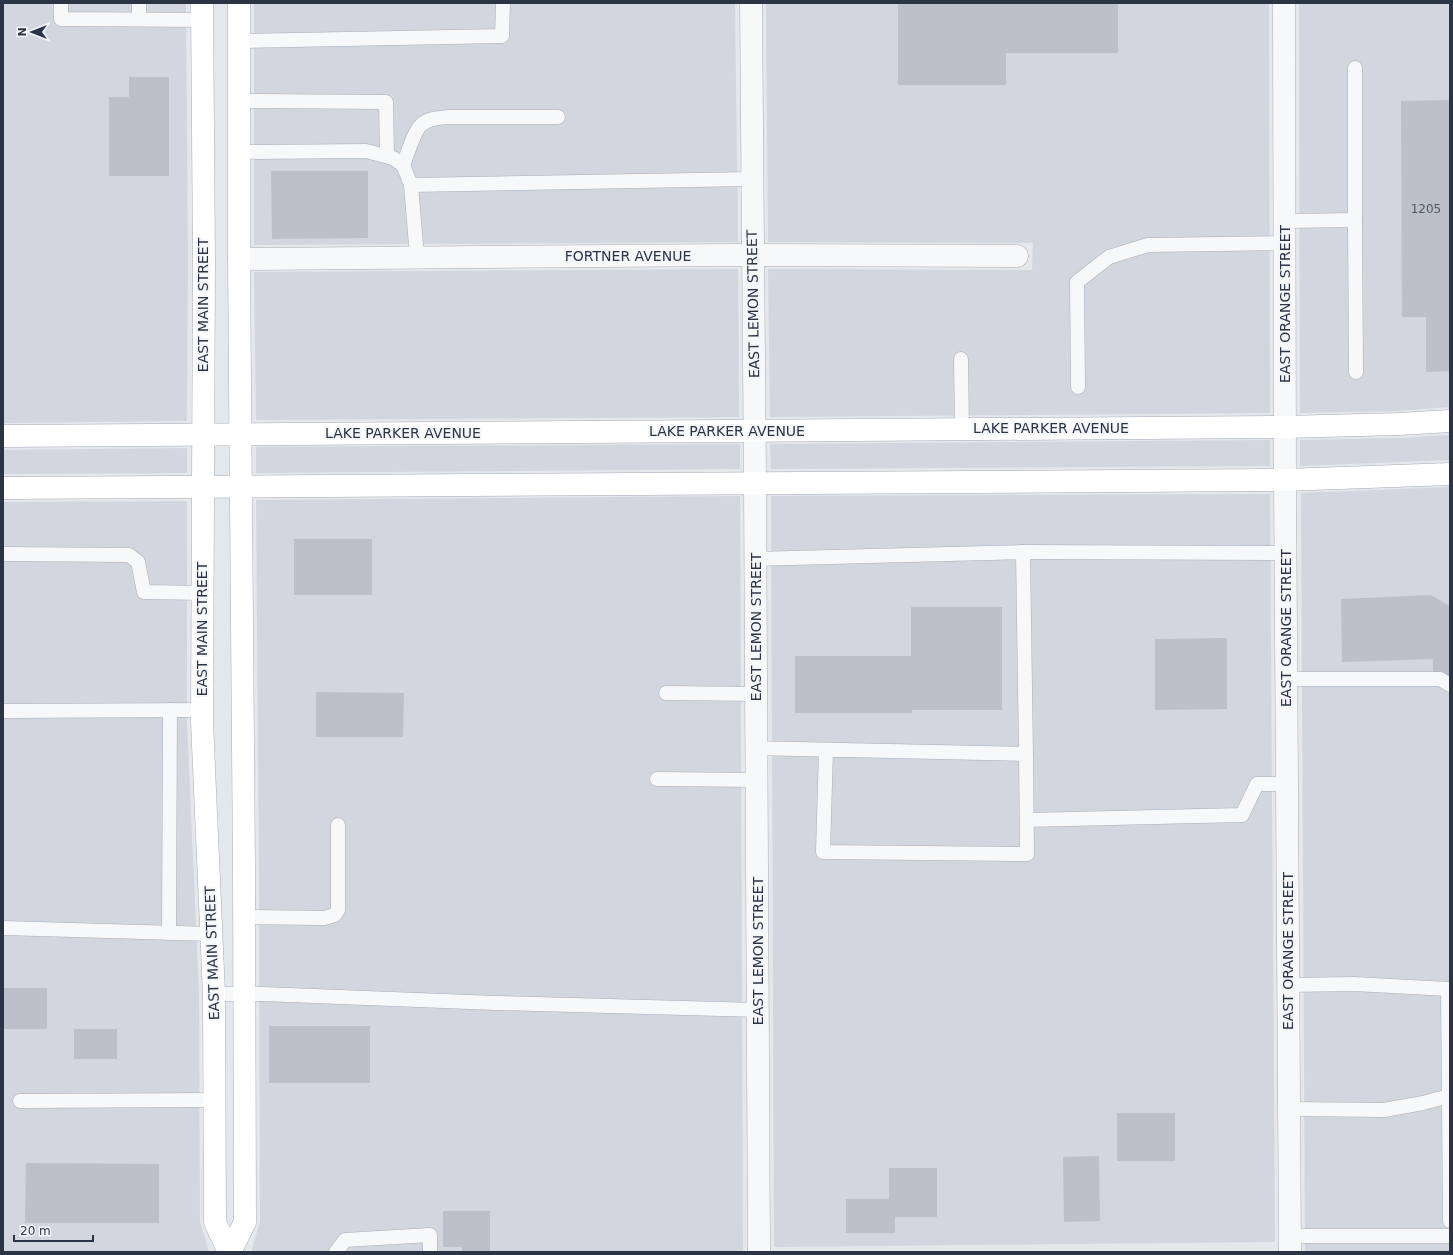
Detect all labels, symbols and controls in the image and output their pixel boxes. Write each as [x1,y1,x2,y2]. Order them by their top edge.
north arrow [12,12,52,52]
text: N [16,27,29,37]
house number: 1205 [1411,202,1441,216]
street label: EAST ORANGE STREET [1277,225,1293,383]
street label: EAST LEMON STREET [744,229,762,378]
street label: EAST MAIN STREET [195,237,211,372]
street label: FORTNER AVENUE [565,248,691,264]
street label: LAKE PARKER AVENUE [973,420,1129,436]
street label: LAKE PARKER AVENUE [649,423,805,439]
street label: LAKE PARKER AVENUE [325,425,481,441]
street label: EAST ORANGE STREET [1278,549,1294,707]
street label: EAST LEMON STREET [748,552,764,701]
street label: EAST MAIN STREET [194,561,210,696]
street label: EAST ORANGE STREET [1280,872,1296,1030]
street label: EAST LEMON STREET [750,876,766,1025]
street label: EAST MAIN STREET [202,885,222,1020]
scale bar [14,1217,93,1243]
text: 20 m [20,1224,51,1238]

